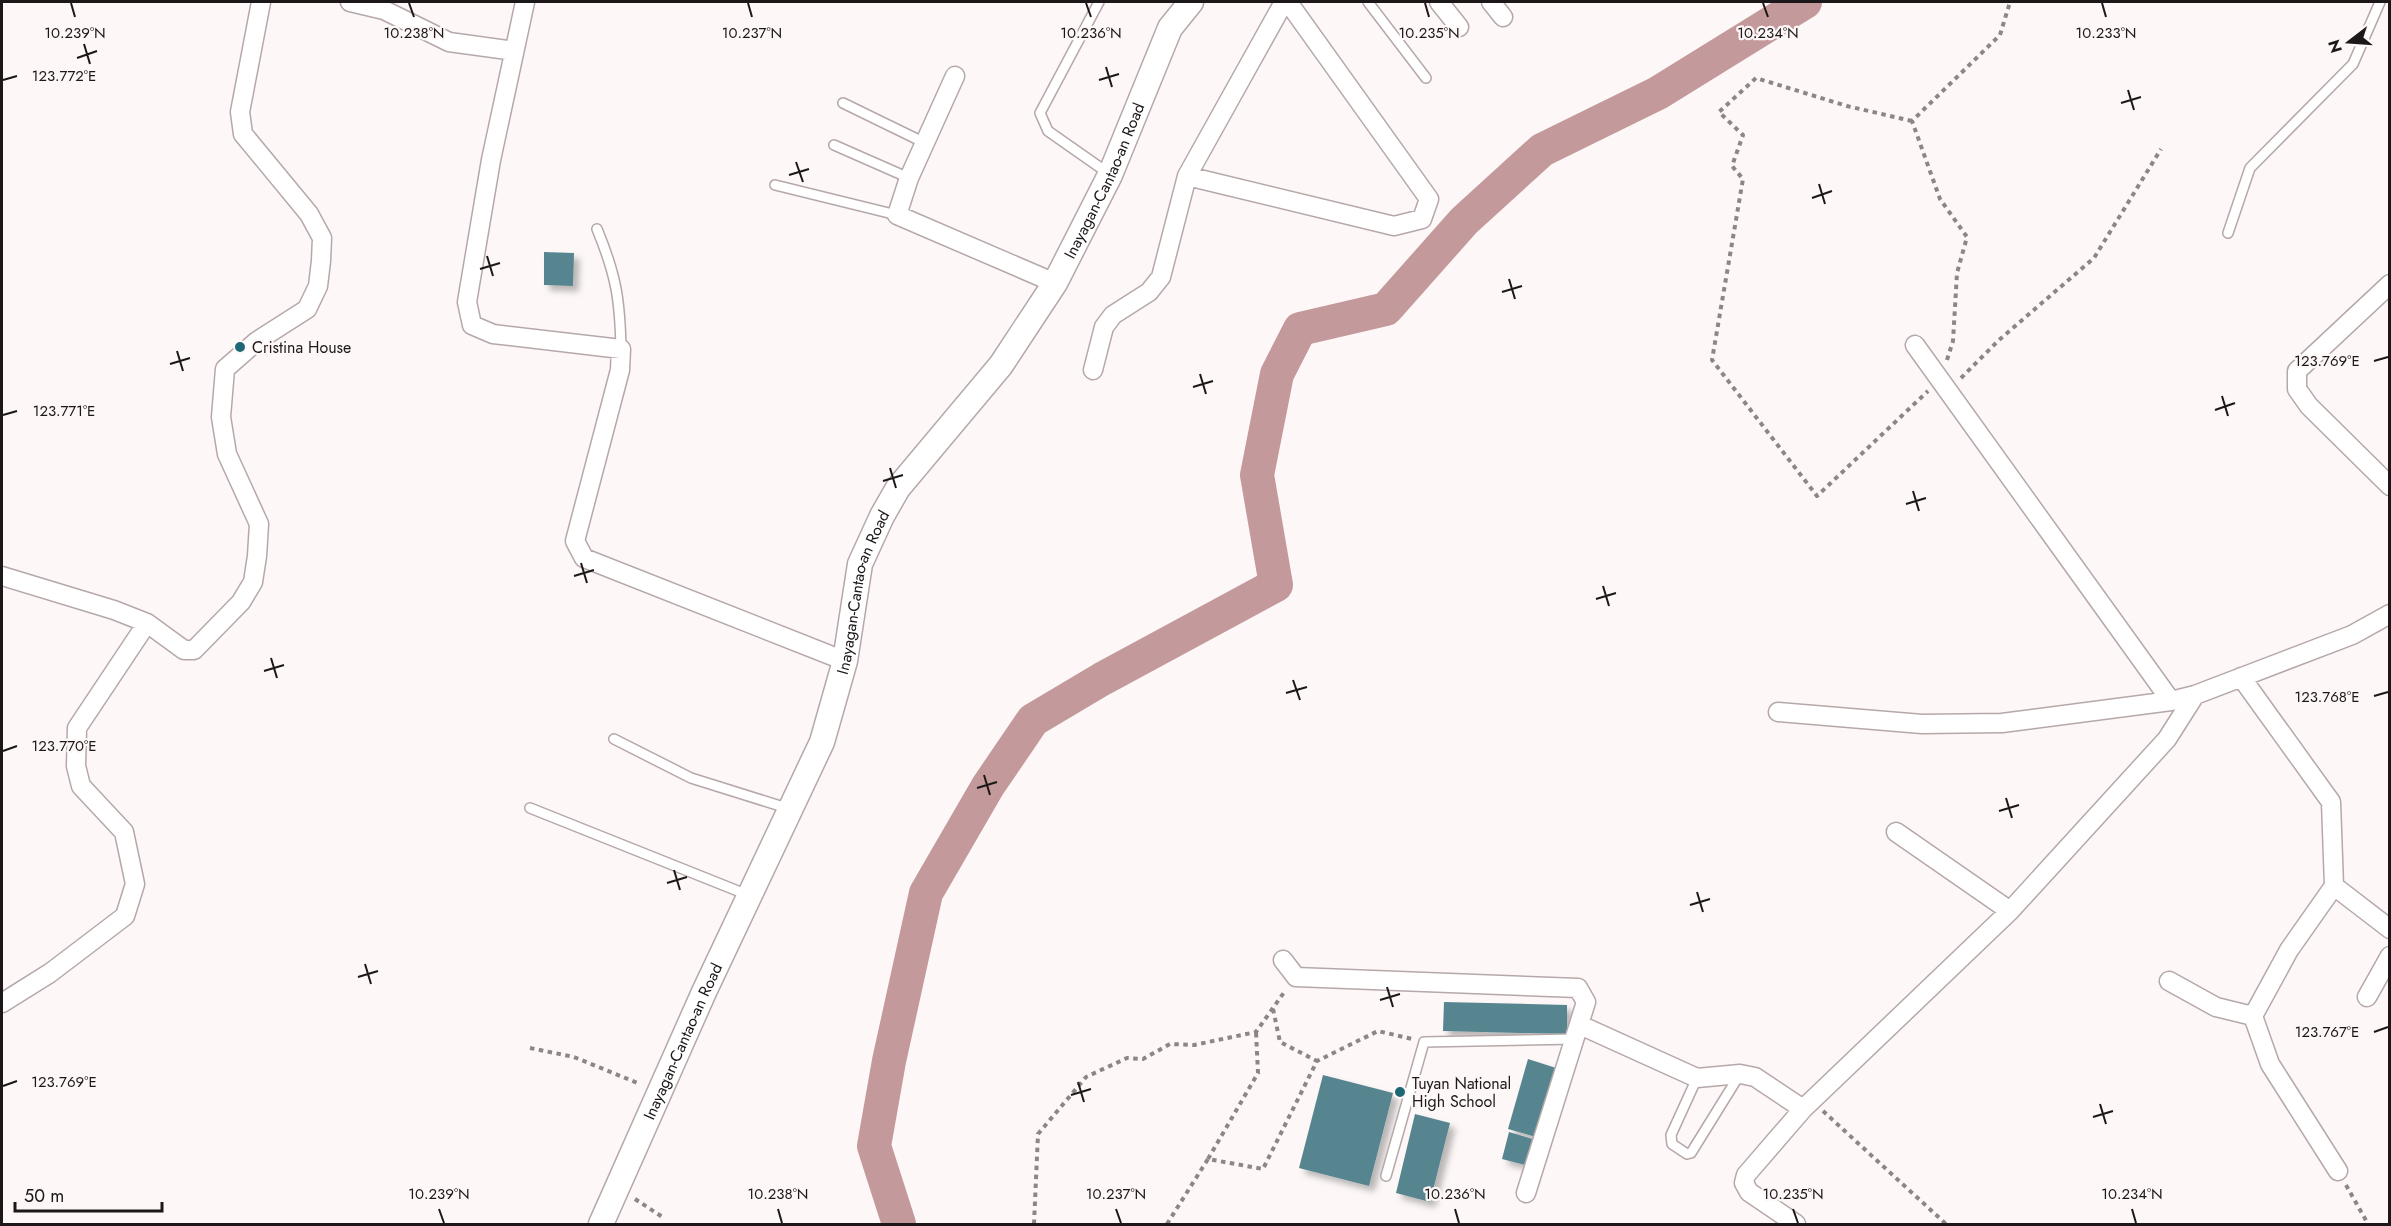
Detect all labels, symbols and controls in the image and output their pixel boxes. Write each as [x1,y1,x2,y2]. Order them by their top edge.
north arrow [2319,12,2379,72]
text: 10.239°N [44,22,106,44]
text: 10.238°N [384,22,444,44]
text: 10.237°N [722,22,782,44]
text: 10.236°N [1060,22,1122,44]
text: 10.235°N [1398,22,1460,44]
text: 10.234°N [1737,22,1799,44]
text: 10.233°N [2076,22,2136,44]
text: N [2322,37,2348,56]
text: 123.772°E [32,65,96,87]
street label: Inayagan-Cantao-an Road [1058,99,1150,262]
place label: Cristina House [252,336,351,359]
marker: Cristina House [233,340,247,354]
text: 123.769°E [2294,350,2360,372]
text: 123.771°E [33,400,95,422]
street label: Inayagan-Cantao-an Road [830,506,895,677]
text: 123.768°E [2295,686,2359,708]
text: 123.770°E [32,735,96,757]
street label: Inayagan-Cantao-an Road [637,959,728,1123]
text: 123.767°E [2295,1021,2359,1043]
text: 123.769°E [31,1071,97,1093]
place label: Tuyan National High School [1412,1072,1511,1113]
marker: Tuyan National High School [1393,1085,1407,1099]
scale bar [15,1175,162,1213]
text: 50 m [24,1183,64,1209]
text: 10.239°N [408,1183,470,1205]
text: 10.238°N [748,1183,808,1205]
text: 10.237°N [1086,1183,1146,1205]
text: 10.236°N [1424,1183,1486,1205]
text: 10.235°N [1762,1183,1824,1205]
text: 10.234°N [2101,1183,2163,1205]

